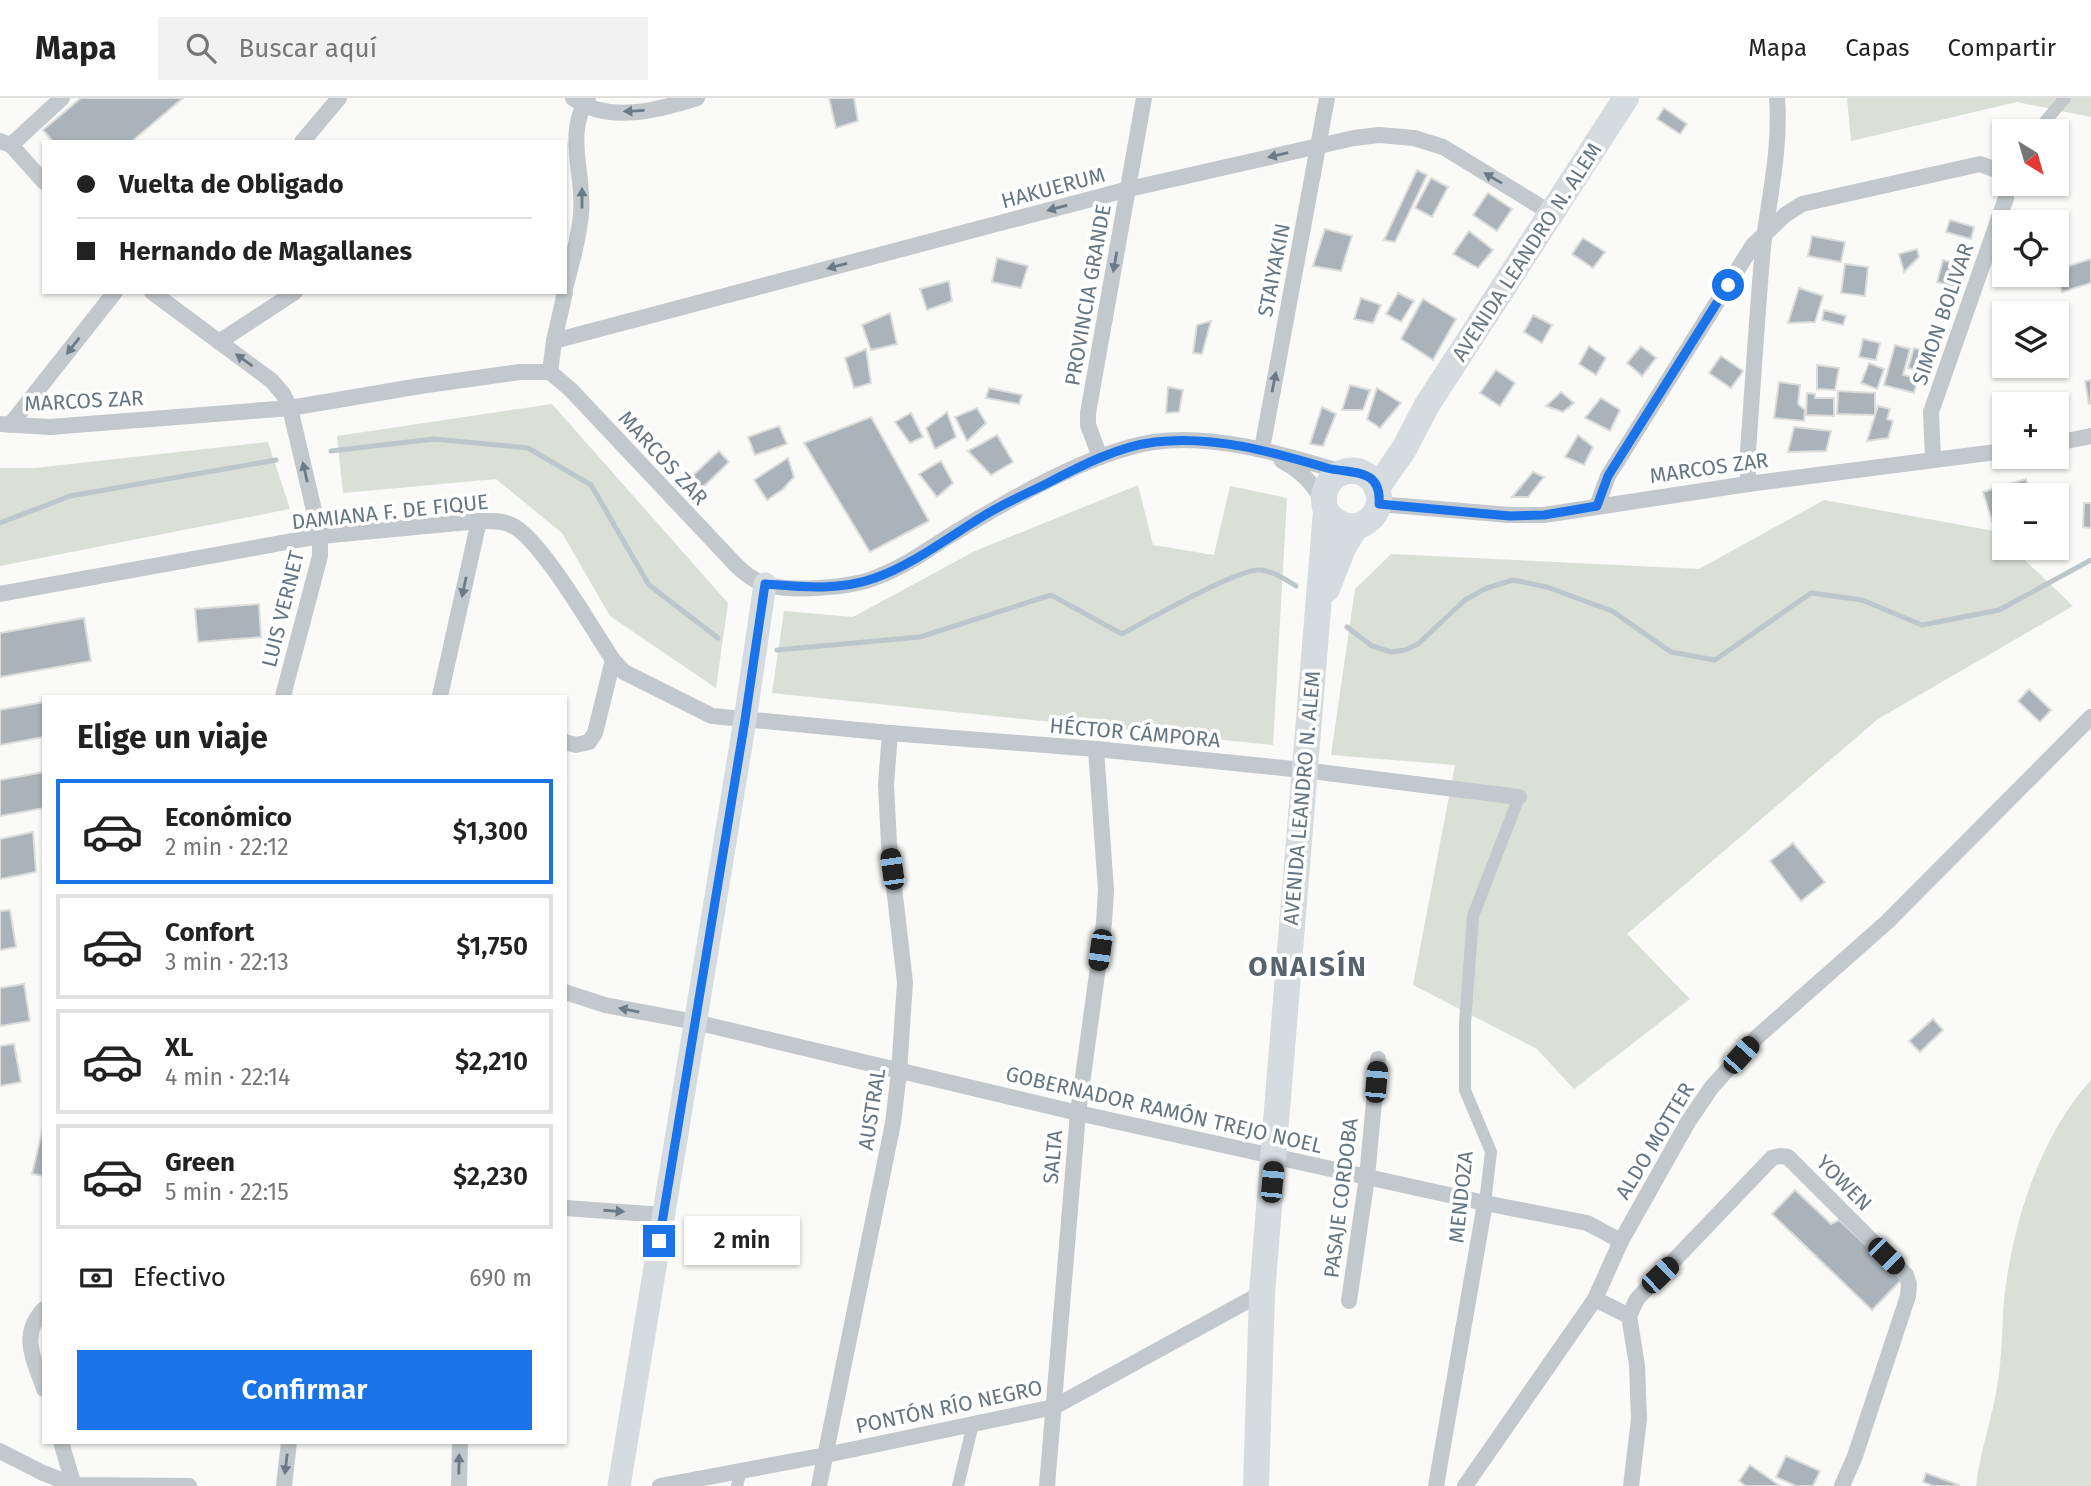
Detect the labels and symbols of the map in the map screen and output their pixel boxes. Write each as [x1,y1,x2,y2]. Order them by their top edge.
one-way arrow [623,106,645,117]
north arrow [1992,119,2068,196]
street label: AVENIDA LEANDRO N. ALEM [1447,138,1607,366]
one-way arrow [1267,150,1289,161]
street label: HAKUERUM [998,162,1108,214]
one-way arrow [1484,171,1503,184]
one-way arrow [576,187,588,209]
street label: PROVINCIA GRANDE [1059,202,1117,388]
one-way arrow [1045,203,1067,214]
street label: STAIYAKIN [1252,221,1296,319]
street label: SIMON BOLIVAR [1907,239,1980,388]
one-way arrow [1109,251,1120,273]
one-way arrow [825,261,847,272]
route start [1712,269,1744,301]
one-way arrow [66,337,80,355]
one-way arrow [234,353,253,367]
one-way arrow [1269,371,1280,393]
street label: MARCOS ZAR [24,385,145,417]
street label: MARCOS ZAR [613,405,713,511]
street label: MARCOS ZAR [1648,447,1770,489]
one-way arrow [299,461,310,483]
street label: DAMIANA F. DE FIQUE [290,489,490,535]
street label: LUIS VERNET [256,548,310,670]
one-way arrow [459,576,470,598]
street label: AVENIDA LEANDRO N. ALEM [1278,670,1326,926]
street label: HÉCTOR CÁMPORA [1049,713,1221,753]
car [879,847,906,891]
car [1087,928,1114,972]
district label: ONAISÍN [1248,949,1368,983]
one-way arrow [618,1004,640,1015]
car [1720,1032,1763,1078]
car [1364,1060,1389,1104]
street label: GOBERNADOR RAMÓN TREJO NOEL [1003,1061,1325,1159]
street label: AUSTRAL [853,1066,891,1152]
street label: ALDO MOTTER [1610,1078,1700,1204]
street label: PASAJE CORDOBA [1318,1117,1364,1279]
street label: SALTA [1038,1129,1068,1185]
street label: MENDOZA [1443,1150,1479,1244]
street label: YOWEN [1811,1150,1877,1216]
car [1260,1160,1285,1204]
one-way arrow [603,1206,625,1217]
callout: 2 min [684,1216,799,1266]
route end [643,1225,675,1257]
car [1864,1234,1909,1278]
car [1638,1253,1683,1297]
street label: PONTÓN RÍO NEGRO [853,1375,1045,1439]
one-way arrow [281,1453,292,1475]
one-way arrow [453,1453,465,1475]

